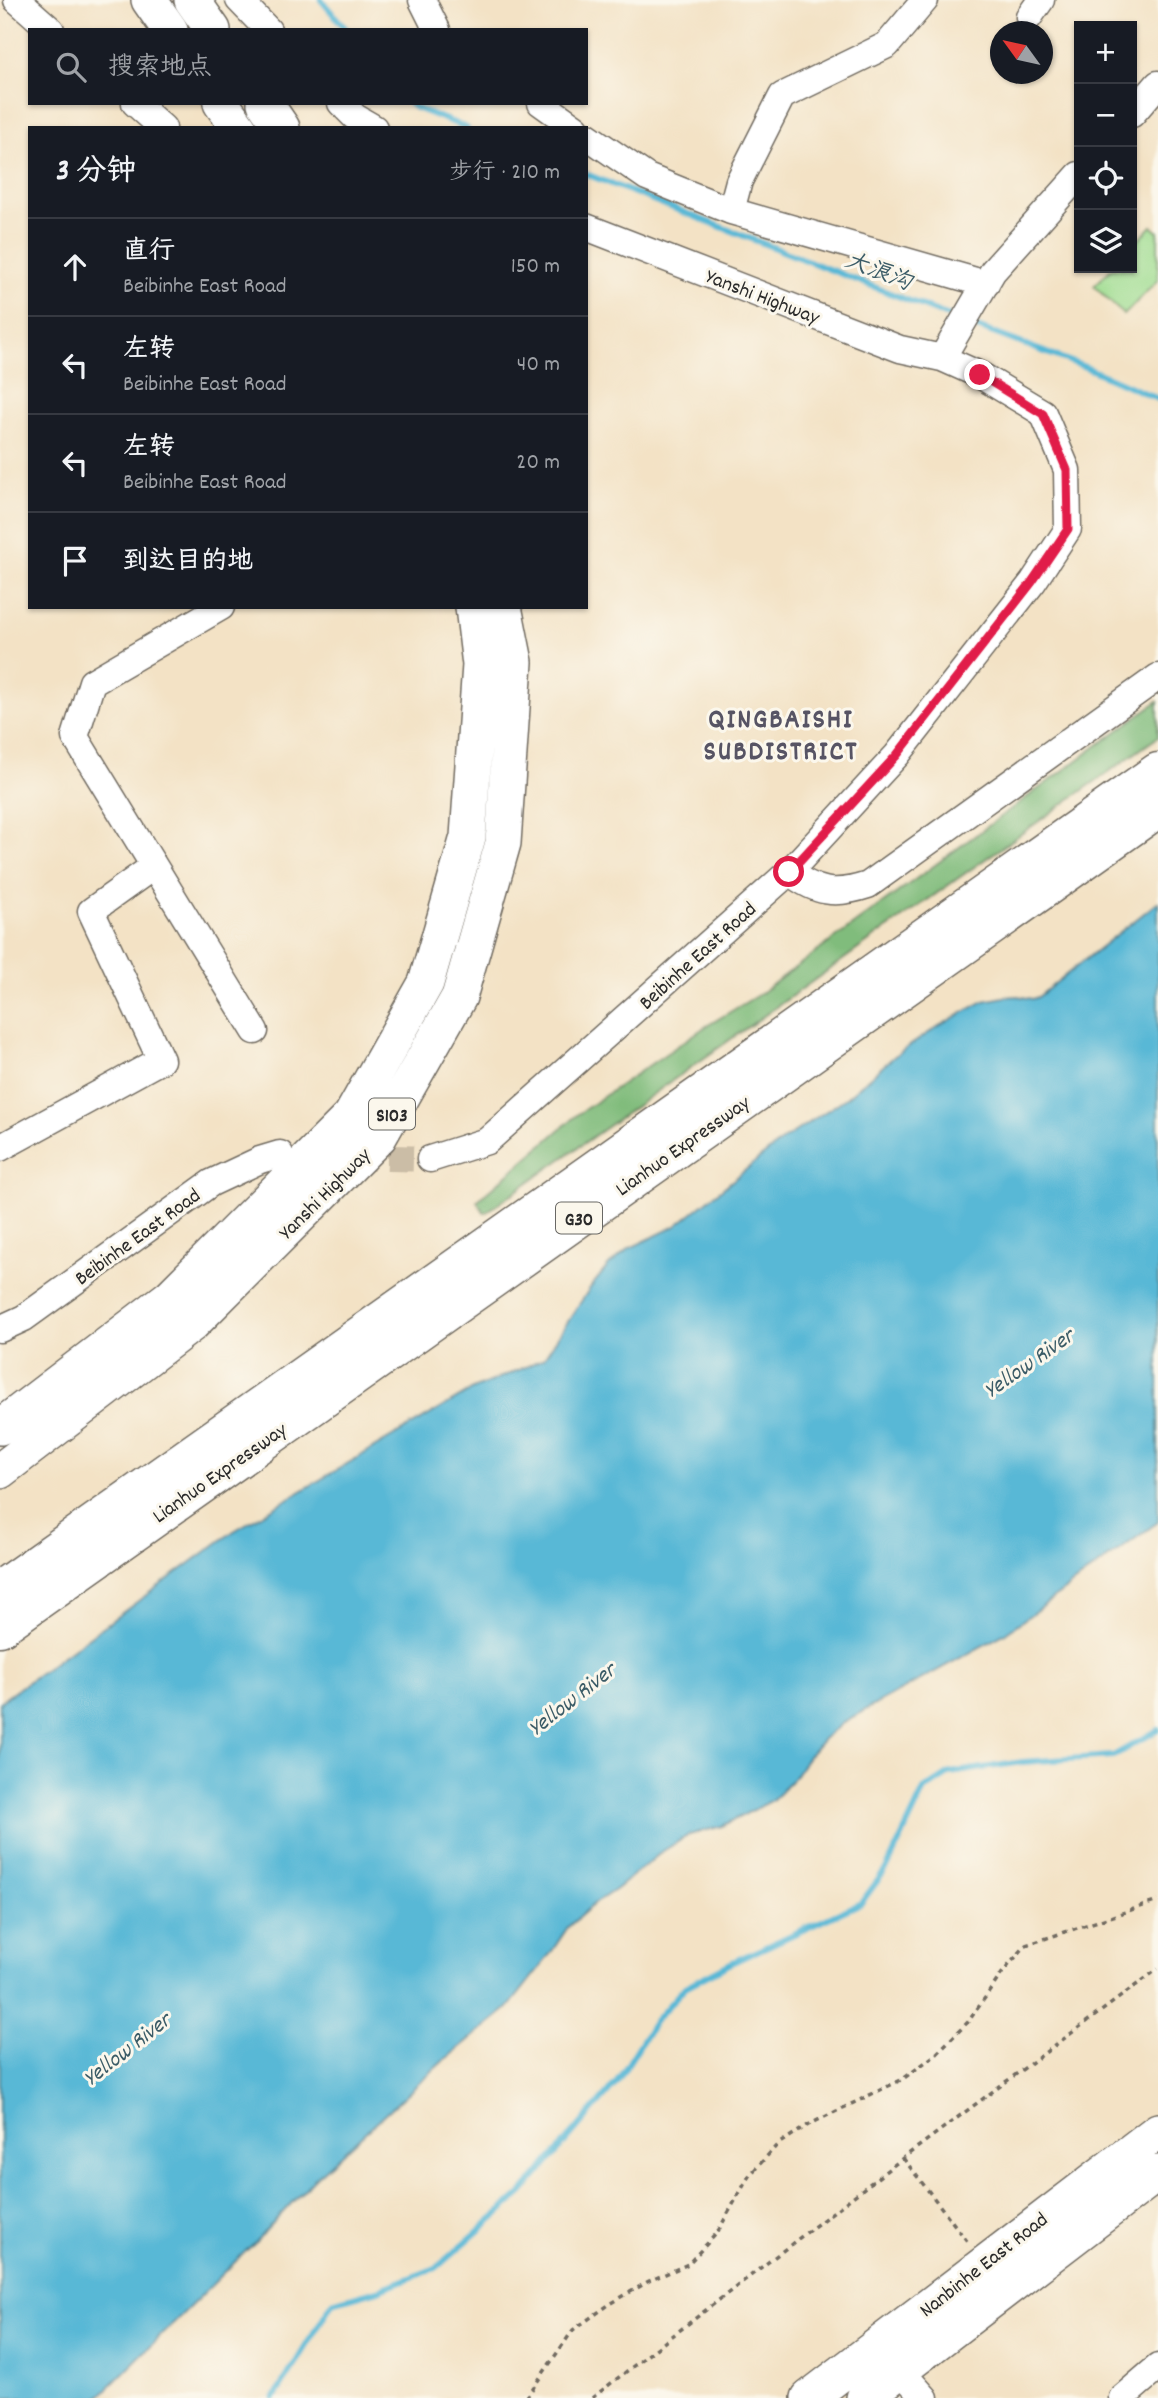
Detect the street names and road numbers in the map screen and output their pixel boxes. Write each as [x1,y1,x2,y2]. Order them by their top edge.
street label: Yanshi Highway [701,263,824,334]
street label: Beibinhe East Road [633,896,765,1018]
street label: Lianhuo Expressway [610,1089,758,1205]
road number: S103 [369,1098,415,1130]
street label: Yanshi Highway [273,1142,379,1248]
street label: Beibinhe East Road [70,1182,208,1294]
road number: G30 [556,1202,602,1234]
street label: Lianhuo Expressway [147,1416,295,1532]
street label: Nanbinhe East Road [914,2206,1056,2326]

